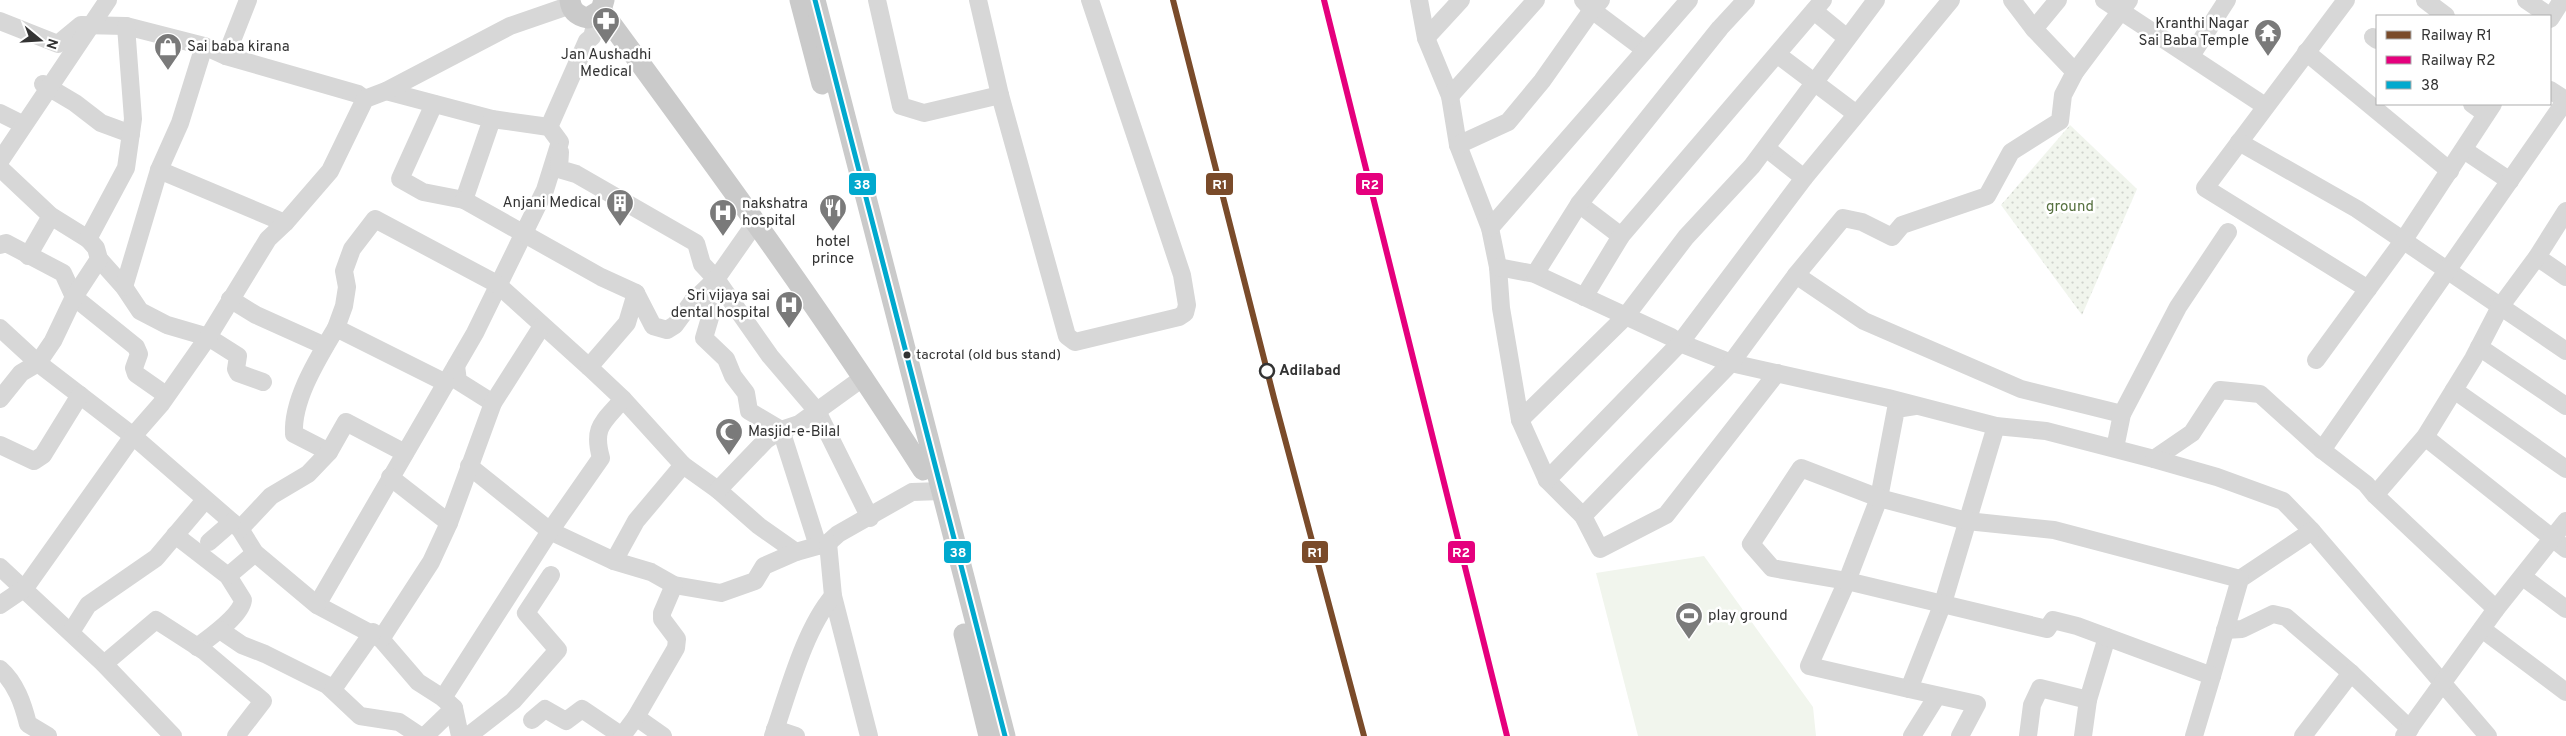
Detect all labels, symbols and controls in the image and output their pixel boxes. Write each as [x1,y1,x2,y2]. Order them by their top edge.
pharmacy icon: Jan Aushadhi Medical [591,6,621,45]
north arrow [15,15,65,65]
place label: Kranthi Nagar Sai Baba Temple [2138,15,2249,51]
legend [2376,15,2551,105]
temple icon: Kranthi Nagar Sai Baba Temple [2253,18,2283,57]
text: Railway R1 [2421,27,2492,46]
shop icon: Sai baba kirana [153,32,183,71]
text: N [41,36,61,51]
place label: Sai baba kirana [187,38,290,57]
place label: Jan Aushadhi Medical [561,46,651,82]
text: Railway R2 [2421,52,2495,71]
text: 38 [2421,77,2439,96]
line badge: 38 [848,172,877,196]
line badge: R1 [1205,172,1234,196]
line badge: R2 [1355,172,1384,196]
text: 38 [853,177,871,194]
text: R1 [1212,177,1228,194]
text: R2 [1361,177,1379,194]
building icon: Anjani Medical [605,188,635,227]
restaurant icon: hotel prince [818,193,848,232]
place label: Anjani Medical [502,194,601,213]
place label: nakshatra hospital [742,195,808,231]
hospital icon: nakshatra hospital [708,198,738,237]
park label: ground [2046,198,2094,217]
place label: hotel prince [812,233,854,269]
place label: Sri vijaya sai dental hospital [671,287,770,323]
hospital icon: Sri vijaya sai dental hospital [774,290,804,329]
place label: tacrotal (old bus stand) [916,347,1061,364]
marker: tacrotal (old bus stand) [902,350,912,360]
place label: Adilabad [1279,362,1341,381]
marker: Adilabad [1259,363,1275,379]
mosque icon: Masjid-e-Bilal [714,417,744,456]
place label: Masjid-e-Bilal [748,423,840,442]
line badge: 38 [943,540,972,564]
line badge: R1 [1301,540,1329,564]
line badge: R2 [1447,540,1476,564]
text: 38 [949,545,967,562]
text: R1 [1307,545,1323,562]
text: R2 [1452,545,1470,562]
sports icon: play ground [1674,601,1704,640]
place label: play ground [1708,607,1788,626]

